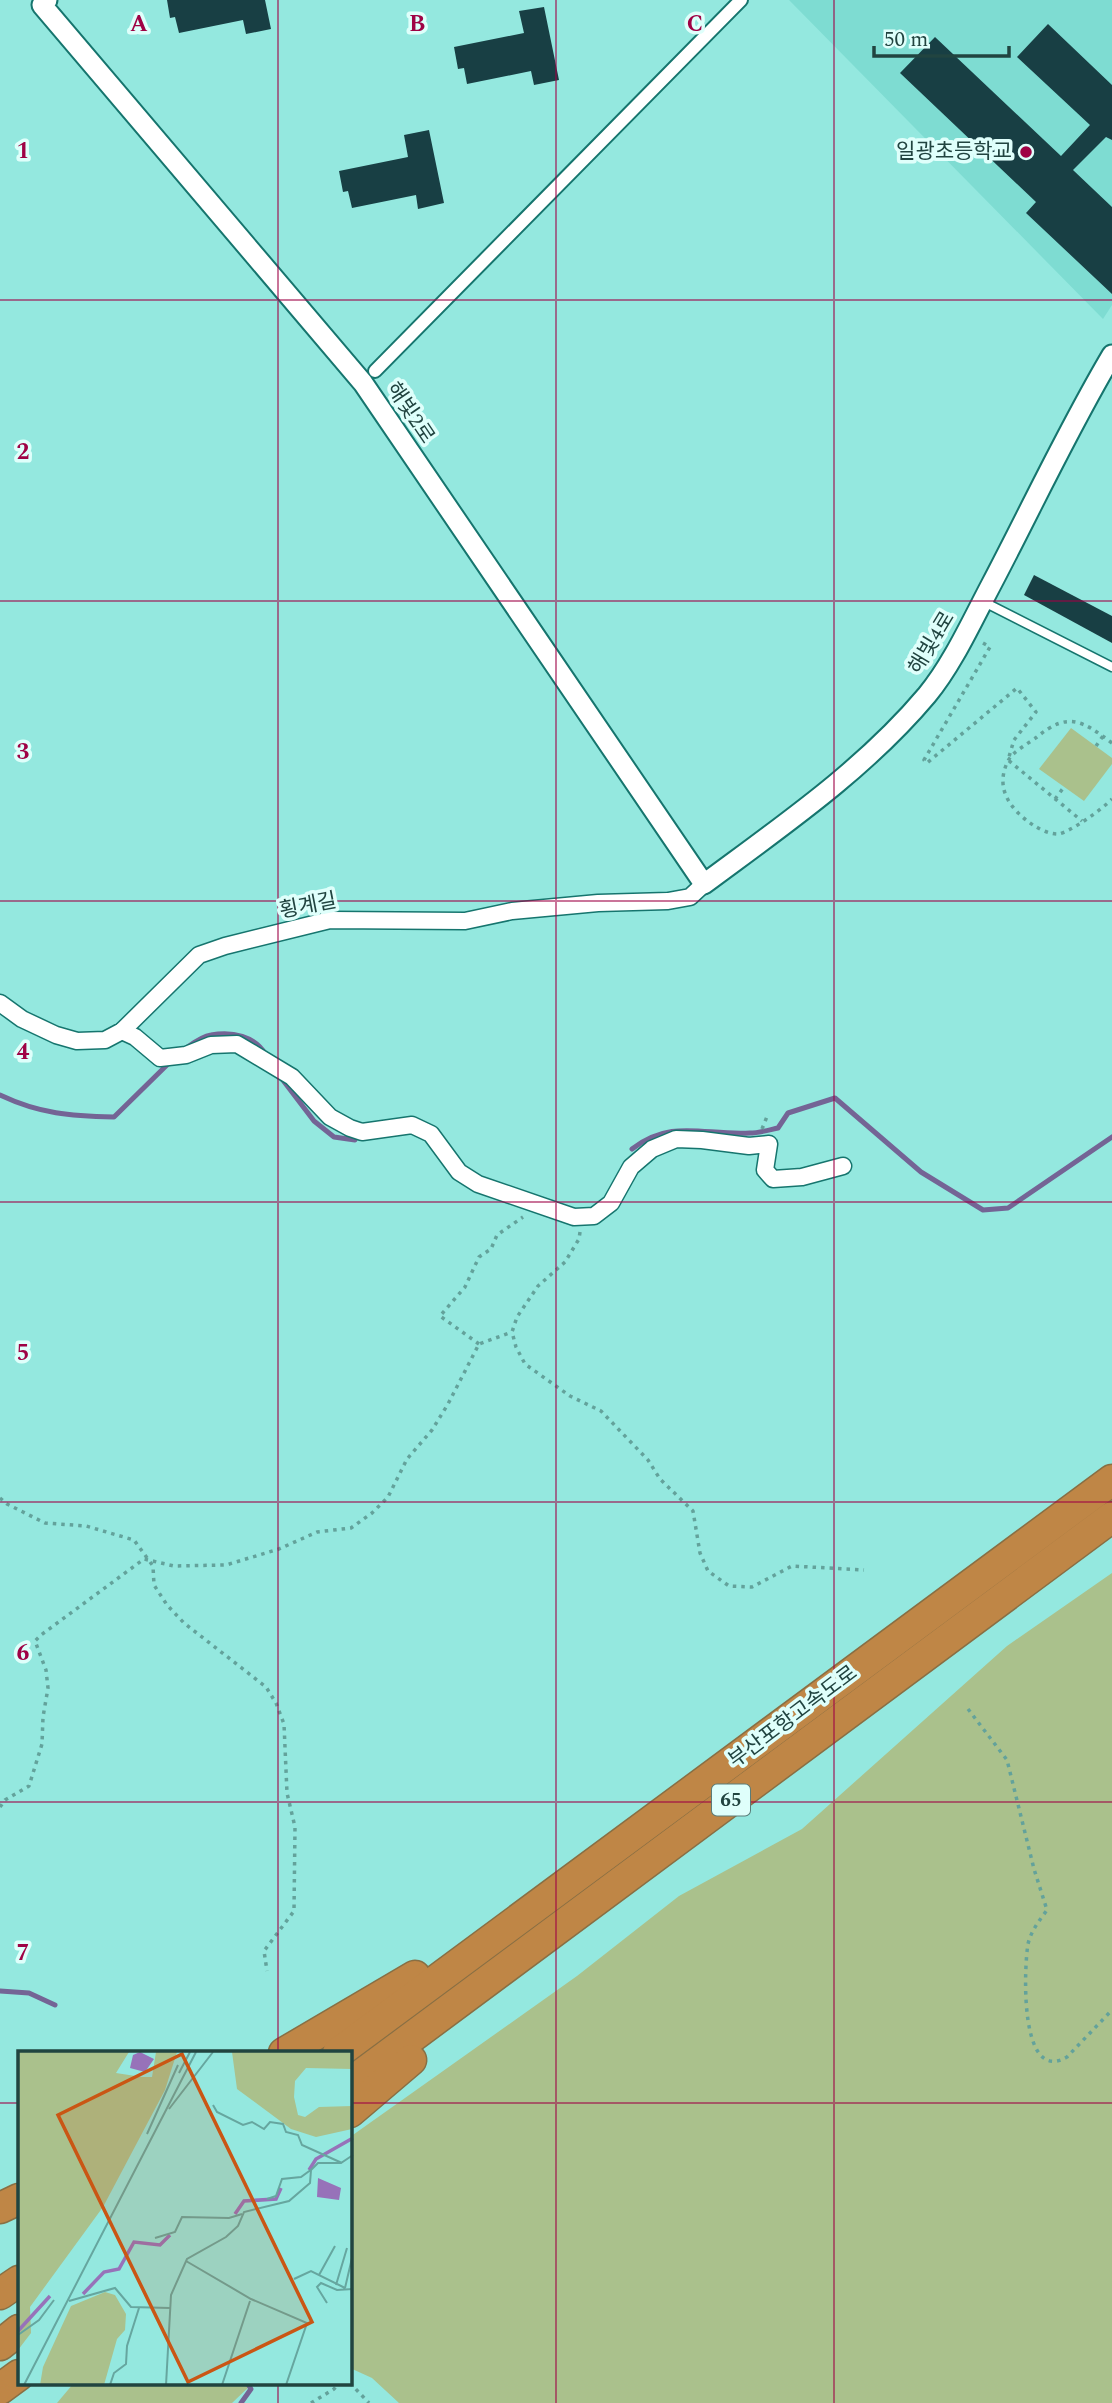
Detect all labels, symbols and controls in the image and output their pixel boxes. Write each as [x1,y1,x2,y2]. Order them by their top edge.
text: A [130,7,148,42]
text: B [409,7,425,42]
text: C [687,7,703,42]
scale bar [874,14,1009,58]
text: 50 m [884,24,928,56]
text: 1 [17,134,29,169]
place label: 일광초등학교 [896,136,1012,168]
marker: 일광초등학교 [1018,144,1034,160]
street label: 해빛2로 [378,376,442,450]
text: 2 [17,435,30,470]
street label: 해빛4로 [901,605,963,681]
text: 3 [17,735,30,770]
street label: 횡계길 [276,885,340,927]
text: 4 [17,1035,30,1070]
text: 5 [17,1336,29,1371]
text: 6 [17,1636,30,1671]
street label: 부산포항고속도로 [722,1658,864,1776]
road number: 65 [712,1784,750,1816]
text: 7 [17,1936,29,1971]
inset map [18,2051,352,2386]

